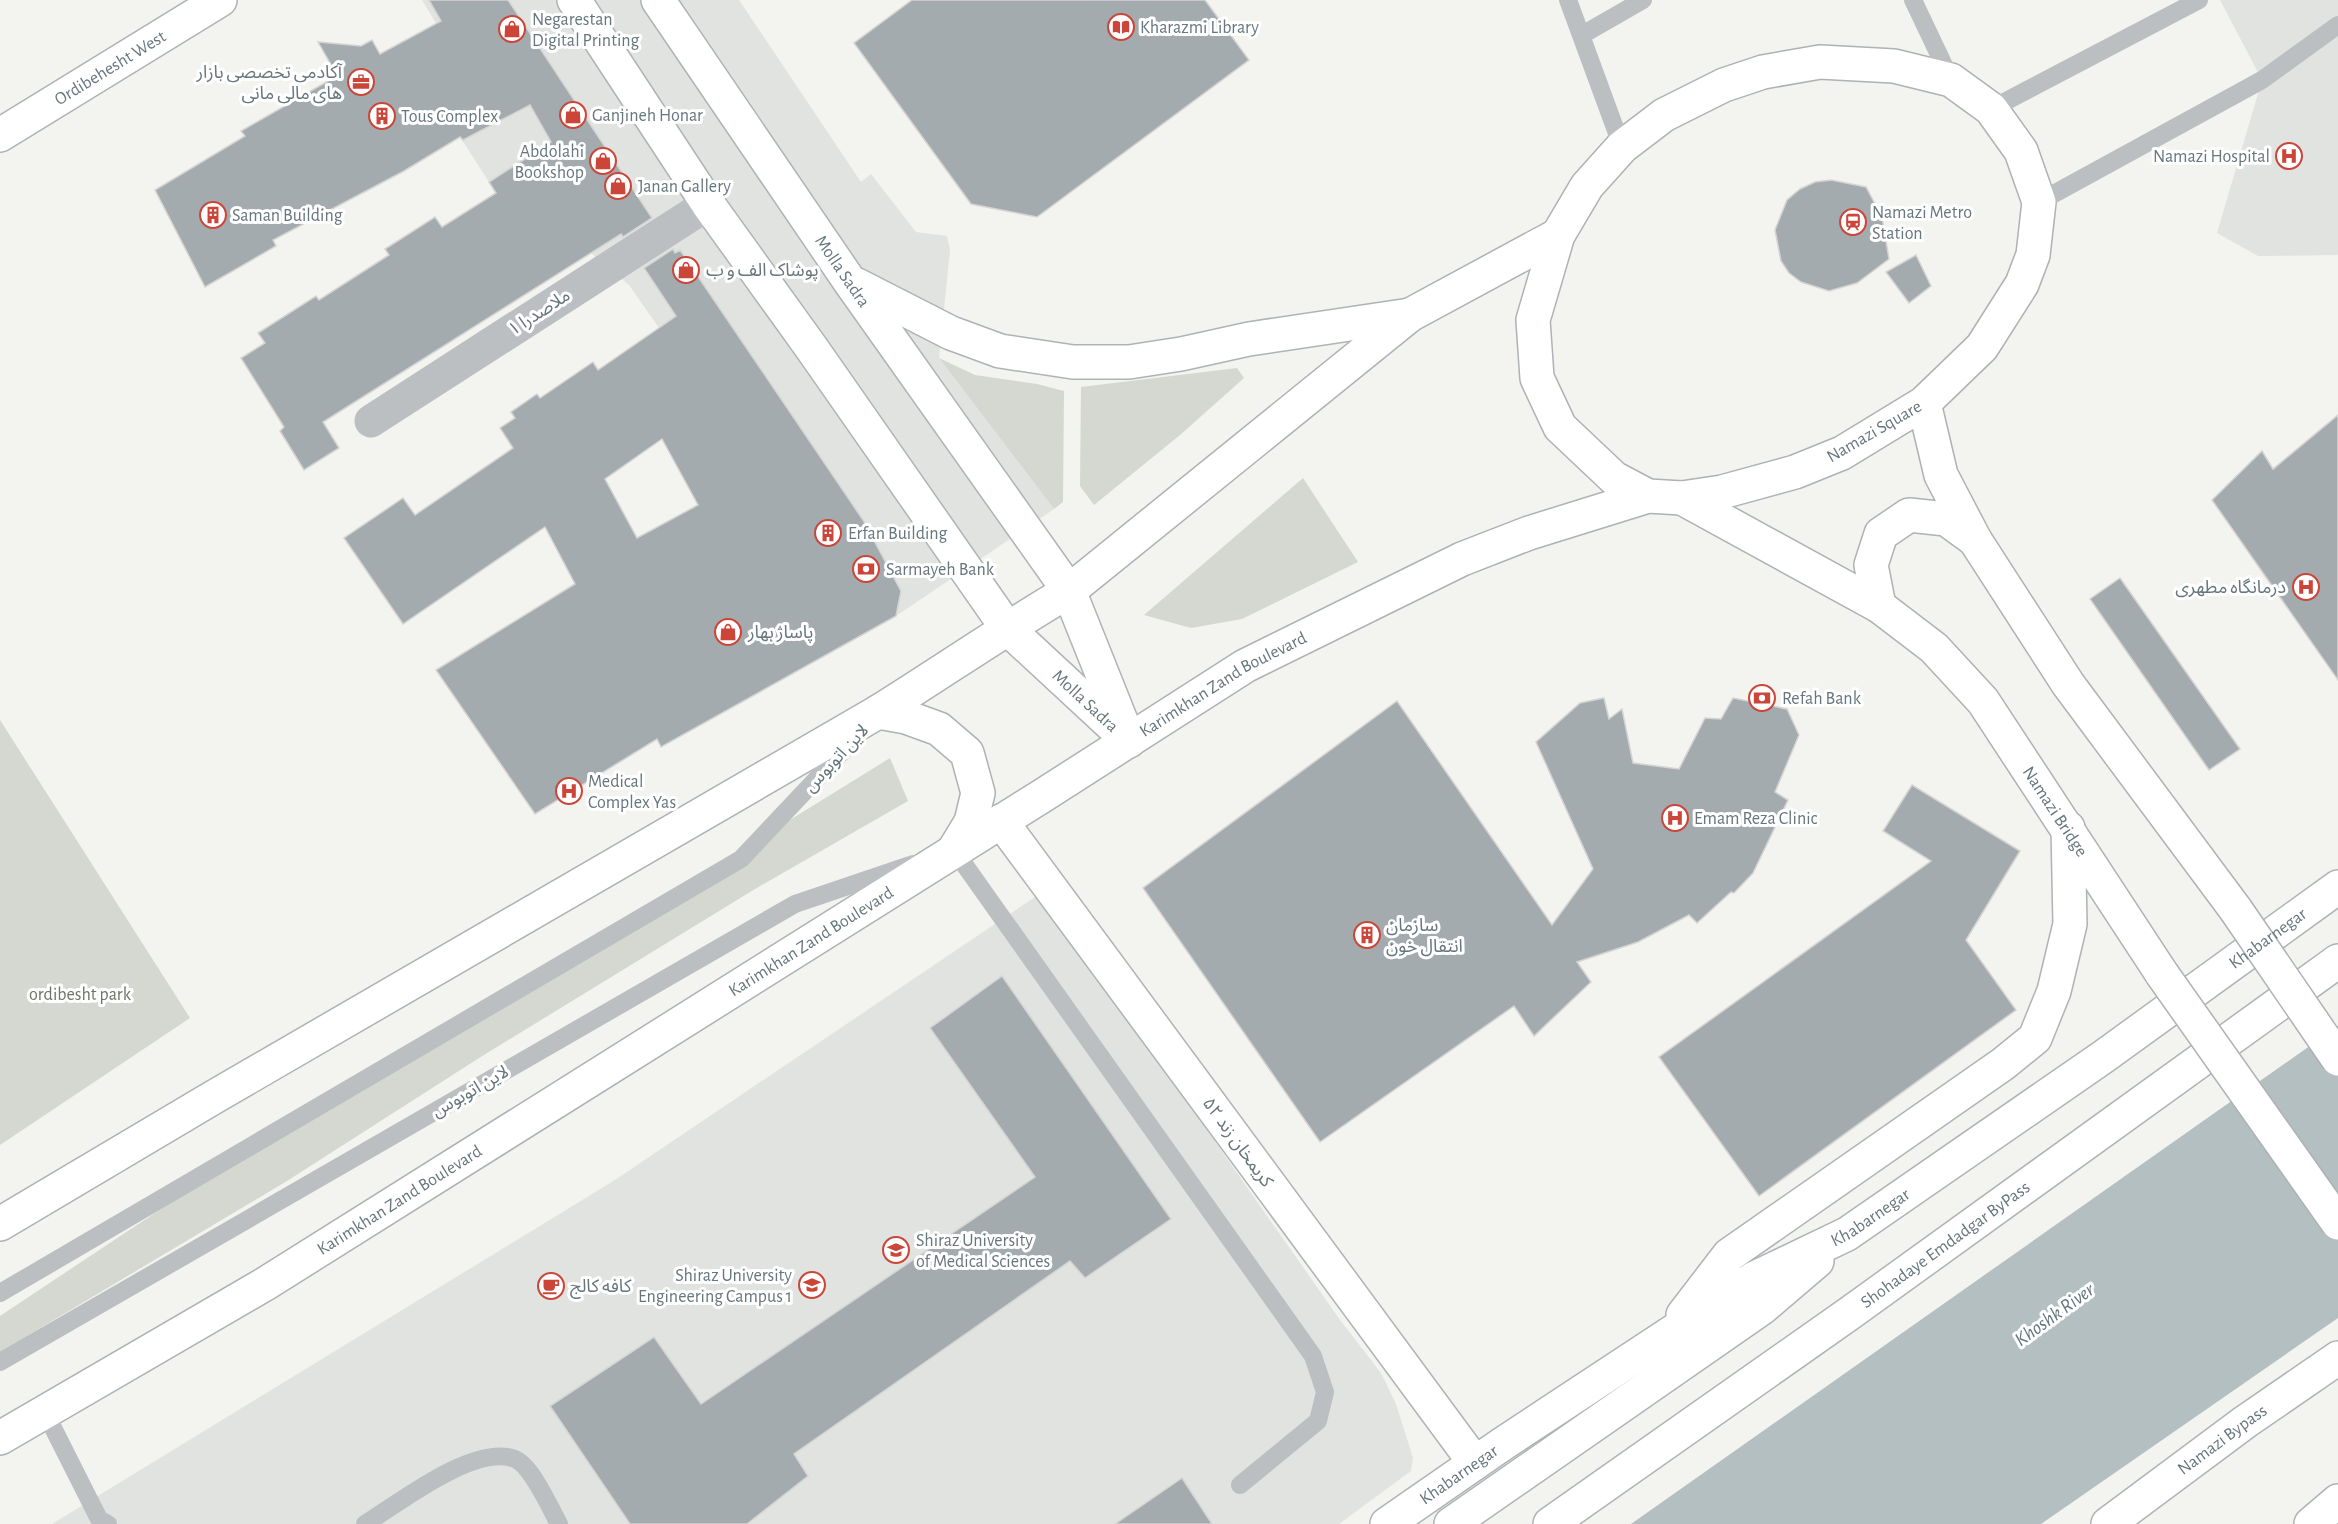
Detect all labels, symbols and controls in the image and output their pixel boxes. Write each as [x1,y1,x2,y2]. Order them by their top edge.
place label: Negarestan Digital Printing [532,11,640,50]
library icon: Kharazmi Library [1106,12,1136,42]
shop icon: Negarestan Digital Printing [497,14,527,44]
place label: Kharazmi Library [1140,19,1259,37]
street label: Ordibehesht West [52,27,170,109]
place label: آکادمی تخصصی بازار های مالی مانی [196,63,343,104]
office icon: آکادمی تخصصی بازار های مالی مانی [346,67,376,97]
shop icon: Ganjineh Honar [558,100,588,130]
building icon: Tous Complex [367,101,397,131]
place label: Ganjineh Honar [592,107,703,125]
place label: Tous Complex [401,108,498,126]
hospital icon: Namazi Hospital [2274,141,2304,171]
place label: Abdolahi Bookshop [515,143,584,182]
shop icon: Abdolahi Bookshop [588,146,618,176]
place label: Namazi Hospital [2153,148,2270,166]
shop icon: Janan Gallery [603,171,633,201]
place label: Janan Gallery [638,178,731,196]
building icon: Saman Building [198,200,228,230]
place label: Namazi Metro Station [1872,204,1972,243]
place label: Saman Building [232,207,343,225]
station icon: Namazi Metro Station [1838,207,1868,237]
street label: Molla Sadra [811,232,873,311]
shop icon: پوشاک الف و ب [671,255,701,285]
place label: پوشاک الف و ب [706,262,819,281]
street label: ۱ ملاصدرا [505,286,574,340]
street label: Namazi Square [1824,398,1925,466]
building icon: Erfan Building [813,518,843,548]
place label: Erfan Building [848,525,948,543]
bank icon: Sarmayeh Bank [851,554,881,584]
place label: Sarmayeh Bank [886,561,995,579]
hospital icon: درمانگاه مطهری [2291,572,2321,602]
place label: درمانگاه مطهری [2175,578,2286,598]
shop icon: پاساژ بهار [713,617,743,647]
place label: پاساژ بهار [747,624,813,643]
street label: Karimkhan Zand Boulevard [1137,629,1310,741]
street label: Molla Sadra [1048,667,1121,736]
bank icon: Refah Bank [1747,683,1777,713]
place label: Refah Bank [1782,690,1862,708]
street label: لاین اتوبوس [801,721,873,797]
street label: Namazi Bridge [2019,764,2090,860]
place label: Medical Complex Yas [588,773,676,812]
hospital icon: Medical Complex Yas [554,776,584,806]
hospital icon: Emam Reza Clinic [1660,803,1690,833]
place label: Emam Reza Clinic [1694,810,1818,828]
street label: Karimkhan Zand Boulevard [726,884,897,1000]
street label: Khabarnegar [2226,905,2310,973]
place label: سازمان انتقال خون [1386,917,1463,957]
building icon: سازمان انتقال خون [1352,920,1382,950]
park label: ordibesht park [29,986,132,1004]
street label: لاین اتوبوس [429,1063,512,1122]
street label: کریمخان زند ۵۲ [1198,1094,1276,1192]
street label: Karimkhan Zand Boulevard [314,1142,485,1259]
street label: Shohadaye Emdadgar ByPass [1858,1178,2034,1312]
street label: Khabarnegar [1828,1185,1913,1250]
place label: Shiraz University of Medical Sciences [916,1232,1050,1271]
school or university icon: Shiraz University of Medical Sciences [881,1235,911,1265]
place label: Shiraz University Engineering Campus 1 [638,1267,792,1306]
school or university icon: Shiraz University Engineering Campus 1 [797,1270,827,1300]
cafe icon: کافه کالج [536,1271,566,1301]
place label: کافه کالج [570,1278,632,1299]
water label: Khoshk River [2011,1279,2098,1350]
street label: Namazi Bypass [2175,1402,2271,1479]
street label: Khabarnegar [1417,1442,1502,1509]

